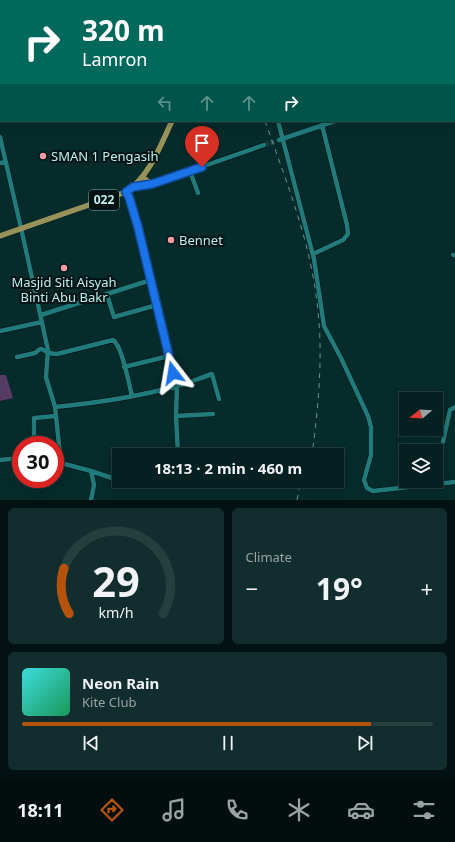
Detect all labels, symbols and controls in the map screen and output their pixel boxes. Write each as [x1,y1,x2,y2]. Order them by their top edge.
text: 320 m [82,11,165,49]
icon: right [16,16,68,68]
text: Lamron [82,47,147,71]
icon: left [154,92,176,114]
icon: ahead [196,92,218,114]
icon: ahead [238,92,260,114]
icon: right [280,92,302,114]
pin [185,126,219,167]
icon: arrive [191,132,213,154]
place label: SMAN 1 Pengasih [51,147,158,165]
marker: SMAN 1 Pengasih [38,151,48,161]
road number: 022 [89,190,119,210]
place label: Bennet [179,231,223,249]
marker: Bennet [166,235,176,245]
marker: Masjid Siti Aisyah Binti Abu Bakr [59,263,69,273]
place label: Masjid Siti Aisyah Binti Abu Bakr [11,273,117,306]
position arrow [152,352,194,394]
north arrow [399,392,443,436]
map controls [399,392,443,488]
speed limit sign: 30 [12,436,64,488]
button: layers [399,444,443,488]
text: 18:13 · 2 min · 460 m [154,458,302,478]
text: Climate [246,548,292,566]
text: 29 [92,553,140,609]
text: 19° [316,568,363,609]
text: − [246,573,258,603]
text: + [420,573,433,603]
text: km/h [98,603,133,622]
text: Neon Rain [82,673,159,693]
text: Kite Club [82,693,136,711]
icon: previous [80,732,102,754]
icon: pause [217,732,239,754]
icon: next [354,732,376,754]
icon: directions [98,796,126,824]
icon: music [160,796,188,824]
icon: phone [223,796,251,824]
icon: climate [285,796,313,824]
icon: car [347,796,375,824]
icon: filters [410,796,438,824]
text: 18:11 [17,798,63,822]

